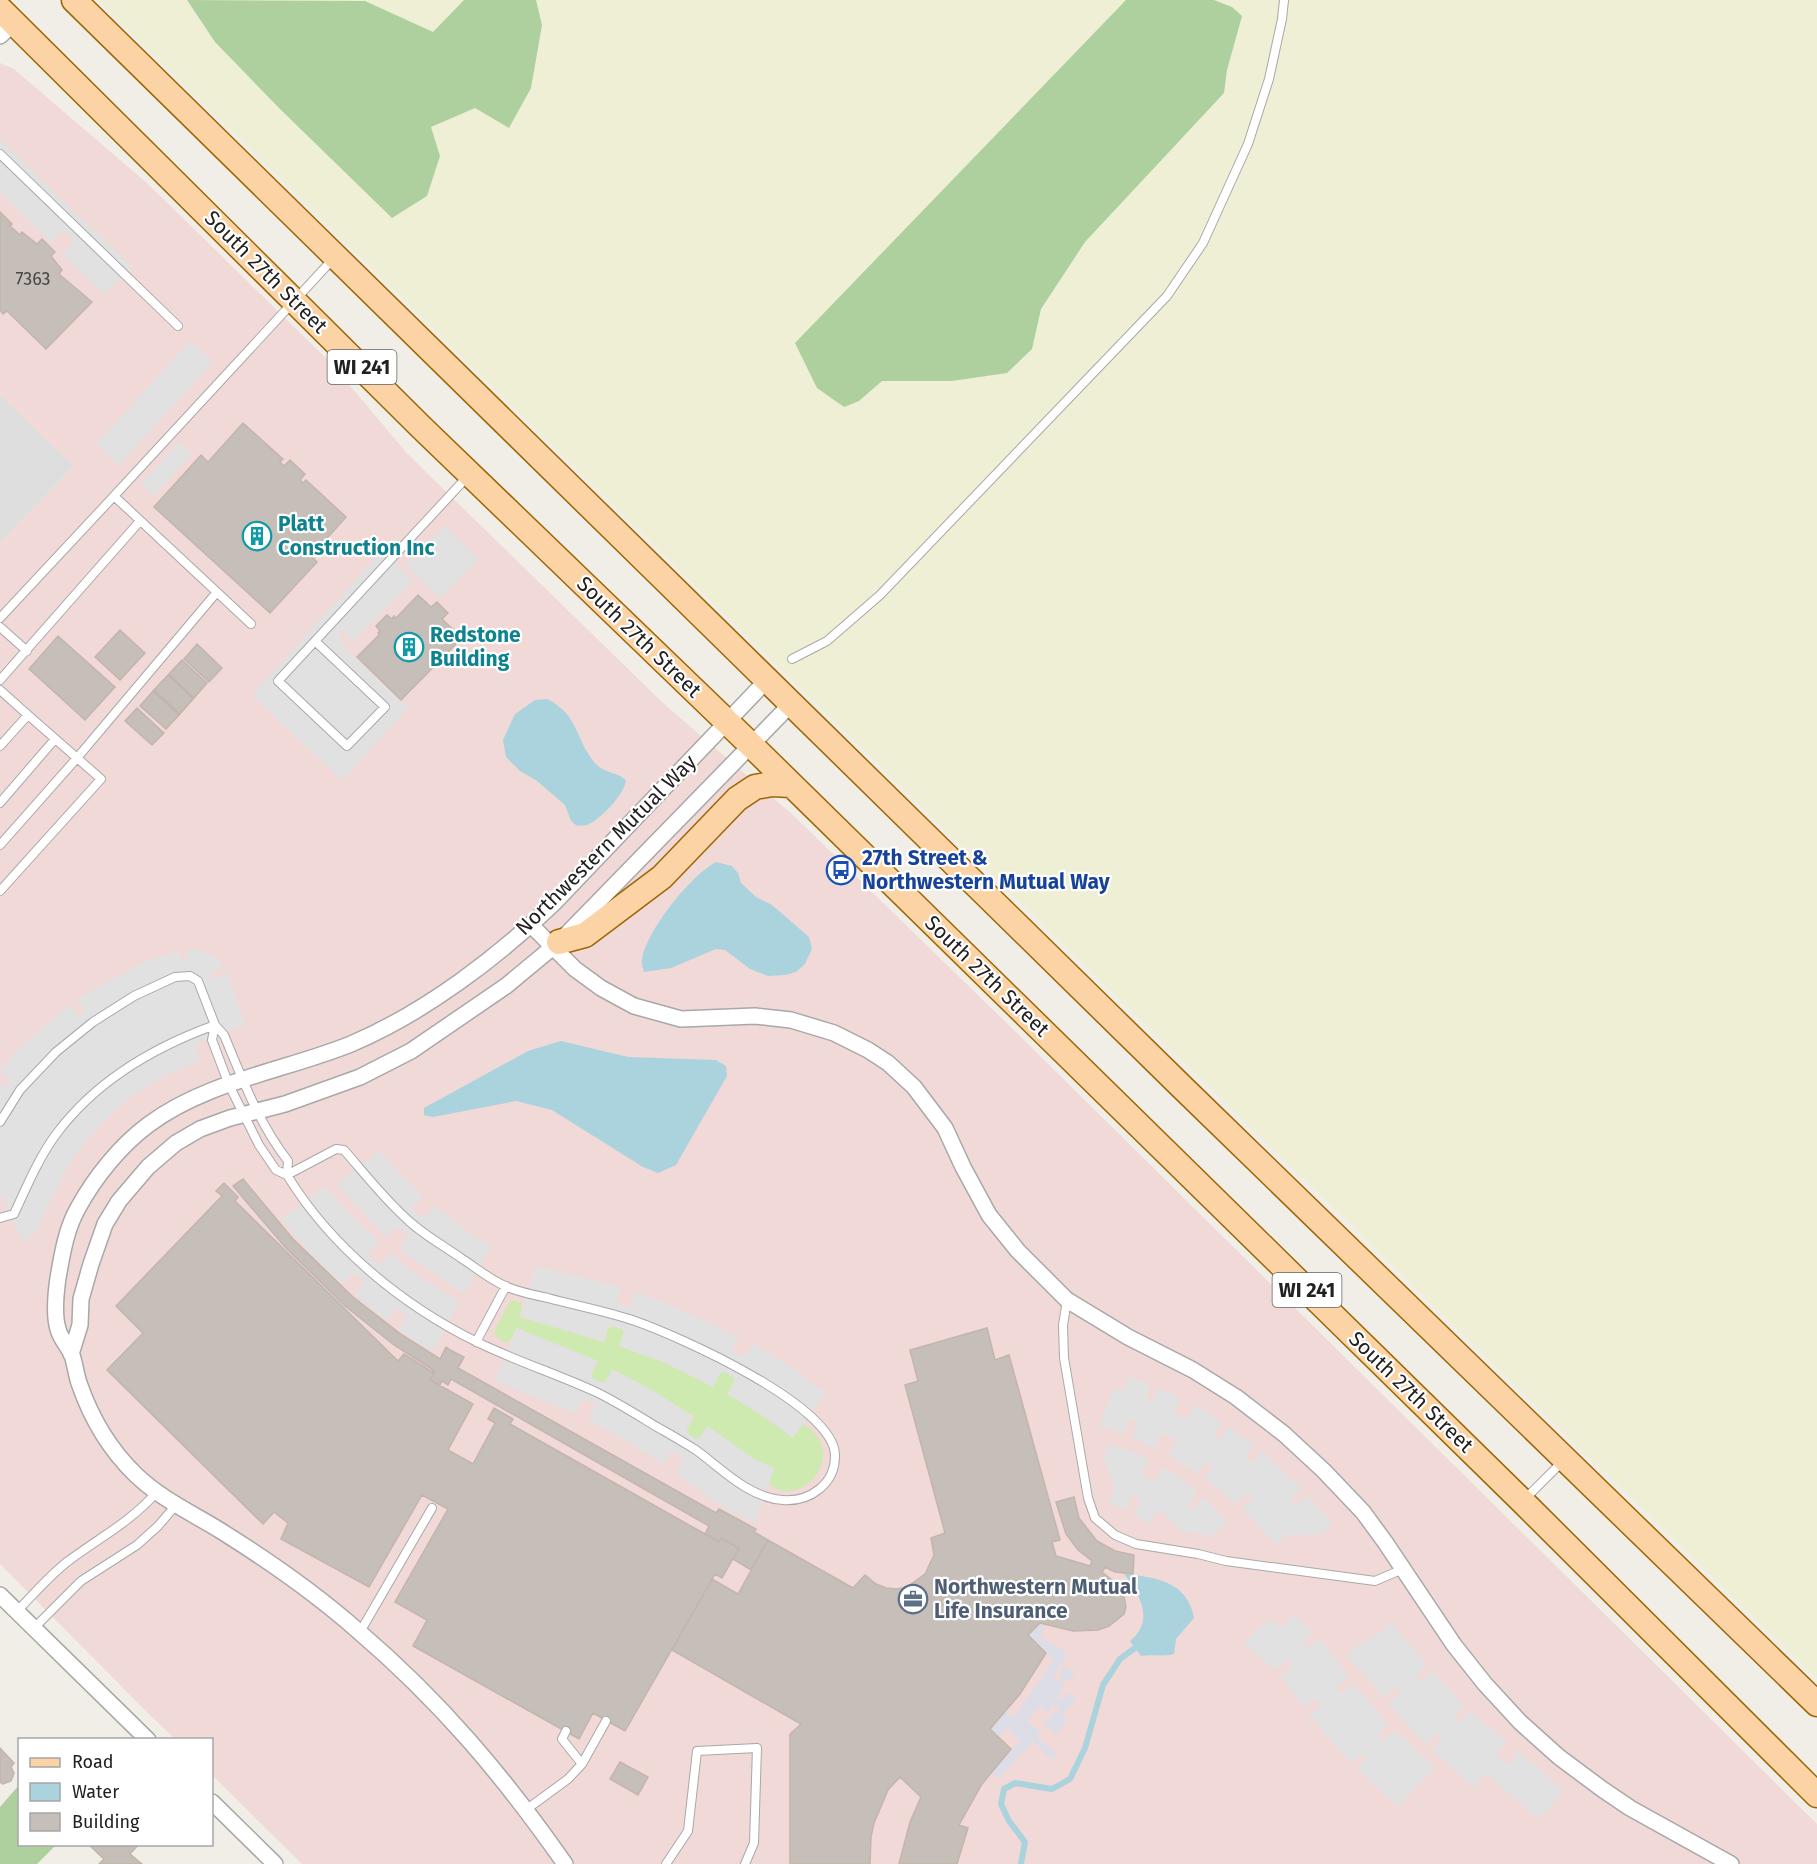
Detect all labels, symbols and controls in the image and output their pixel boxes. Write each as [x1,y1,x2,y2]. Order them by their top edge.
street label: South 27th Street [199,205,333,339]
house number: 7363 [15,268,51,290]
road number: WI 241 [328,350,397,384]
place label: Platt Construction Inc [278,511,435,561]
building icon: Platt Construction Inc [241,520,273,552]
street label: South 27th Street [571,571,707,703]
place label: Redstone Building [430,622,521,672]
building icon: Redstone Building [393,631,425,663]
street label: Northwestern Mutual Way [510,749,702,941]
place label: 27th Street & Northwestern Mutual Way [862,845,1110,895]
bus stop icon: 27th Street & Northwestern Mutual Way [825,854,857,886]
street label: South 27th Street [919,910,1055,1042]
road number: WI 241 [1272,1273,1342,1307]
street label: South 27th Street [1343,1326,1479,1458]
place label: Northwestern Mutual Life Insurance [934,1574,1138,1624]
office icon: Northwestern Mutual Life Insurance [897,1583,929,1615]
legend [18,1738,213,1846]
text: Road [72,1751,114,1773]
text: Water [72,1781,119,1803]
text: Building [72,1811,140,1833]

